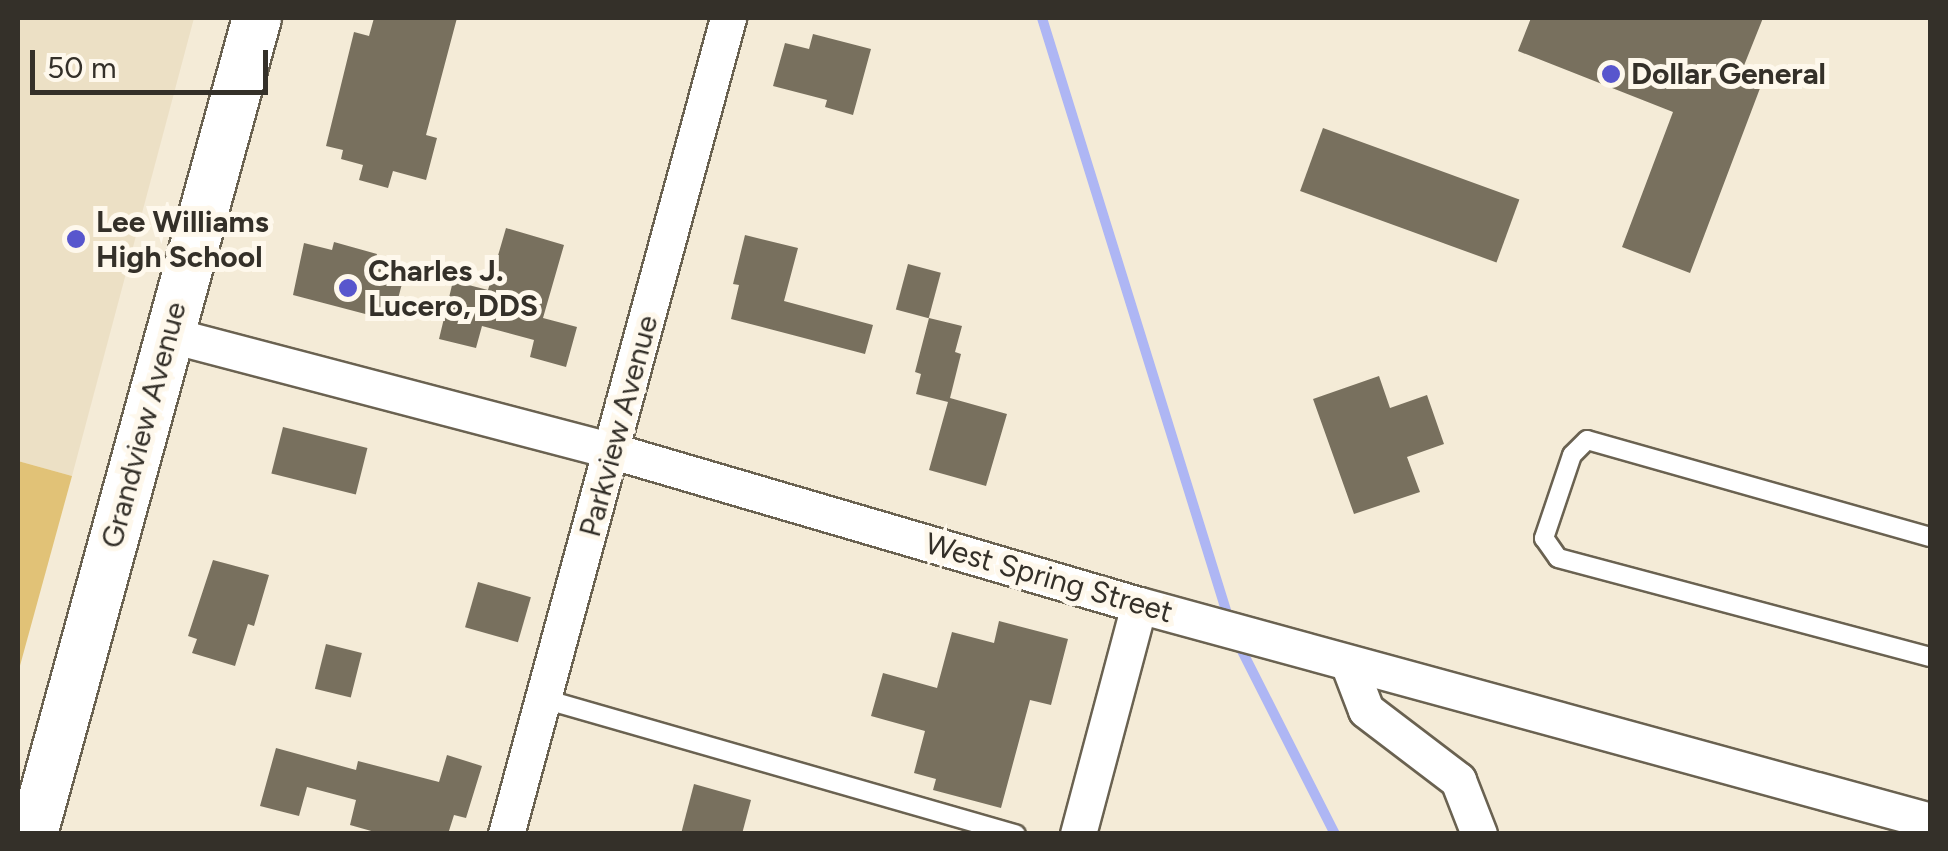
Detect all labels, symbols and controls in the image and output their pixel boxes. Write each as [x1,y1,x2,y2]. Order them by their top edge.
scale bar [35,30,272,92]
text: 50 m [47,49,116,86]
place label: Dollar General [1631,56,1826,92]
marker: Dollar General [1600,63,1622,85]
place label: Lee Williams High School [96,204,269,274]
marker: Lee Williams High School [65,228,87,250]
place label: Charles J. Lucero, DDS [368,253,538,324]
marker: Charles J. Lucero, DDS [337,277,359,299]
street label: Grandview Avenue [94,298,194,552]
street label: Parkview Avenue [572,311,666,541]
street label: West Spring Street [921,525,1177,631]

